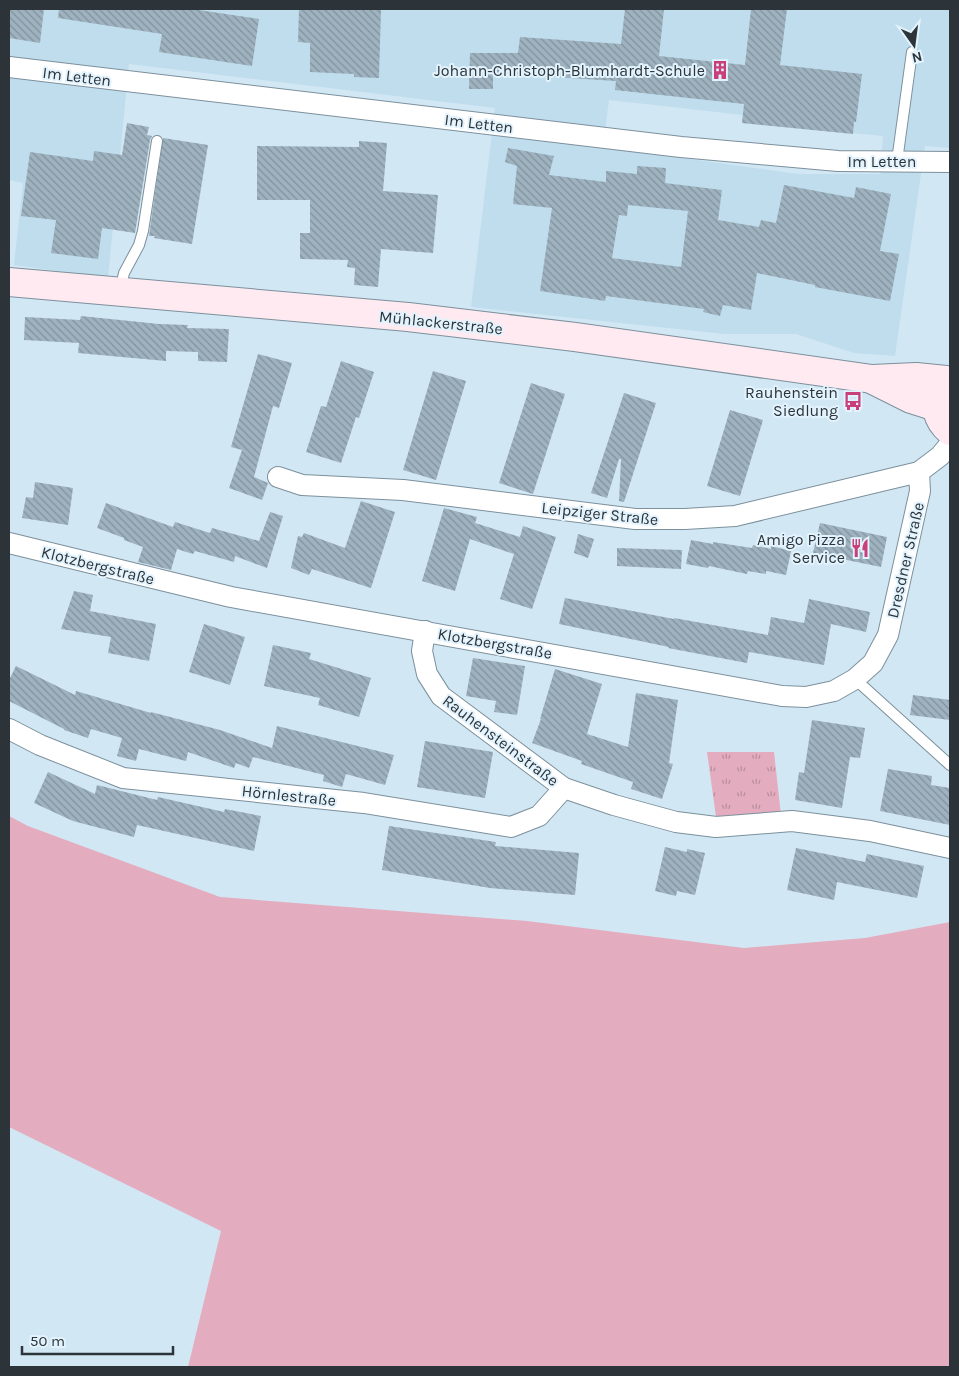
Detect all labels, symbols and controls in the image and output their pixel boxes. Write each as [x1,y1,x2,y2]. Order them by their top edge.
north arrow [889,20,939,70]
text: N [910,48,924,67]
building icon: Johann-Christoph-Blumhardt-Schule [709,59,731,81]
place label: Johann-Christoph-Blumhardt-Schule [434,61,705,80]
street label: Im Letten [42,63,112,90]
street label: Im Letten [444,110,514,137]
street label: Im Letten [848,152,916,171]
street label: Mühlackerstraße [378,307,504,338]
place label: Rauhenstein Siedlung [745,383,838,420]
bus stop icon: Rauhenstein Siedlung [842,390,864,412]
street label: Leipziger Straße [541,498,659,529]
street label: Dresdner Straße [883,500,928,620]
place label: Amigo Pizza Service [757,530,845,567]
restaurant icon: Amigo Pizza Service [849,537,871,559]
street label: Klotzbergstraße [39,542,156,589]
street label: Klotzbergstraße [436,624,554,663]
street label: Rauhensteinstraße [439,691,562,790]
street label: Hörnlestraße [241,781,337,810]
scale bar [22,1324,174,1356]
text: 50 m [30,1332,65,1350]

